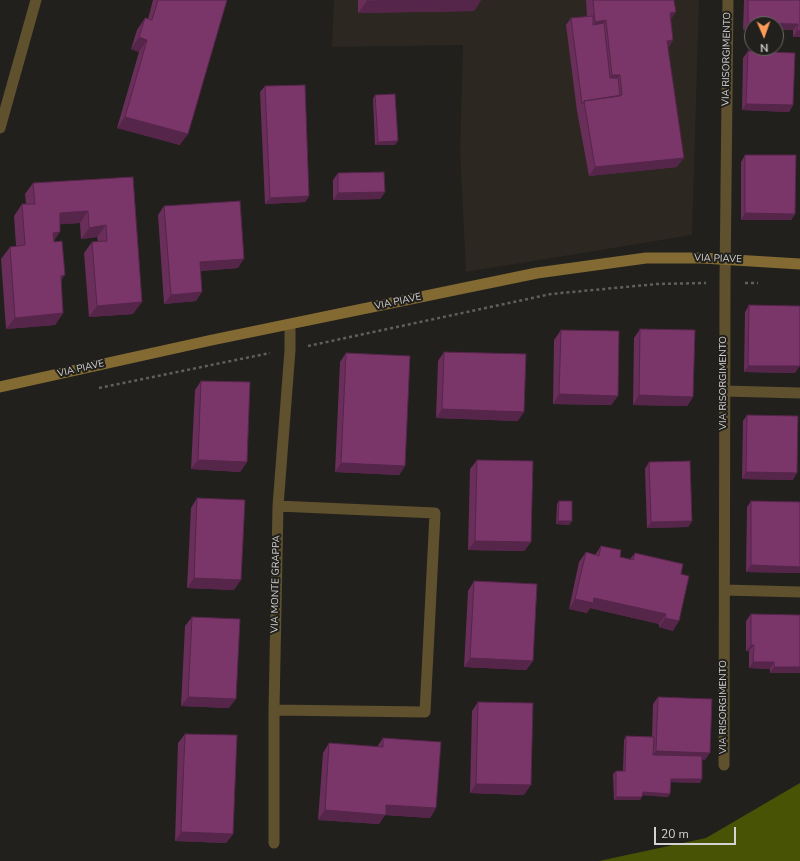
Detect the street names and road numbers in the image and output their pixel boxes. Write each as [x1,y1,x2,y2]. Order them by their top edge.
street label: VIA RISORGIMENTO [720,12,734,106]
street label: VIA PIAVE [694,252,742,266]
street label: VIA PIAVE [373,291,423,313]
street label: VIA RISORGIMENTO [718,336,730,430]
street label: VIA PIAVE [56,358,106,380]
street label: VIA MONTE GRAPPA [269,535,283,633]
street label: VIA RISORGIMENTO [718,660,730,754]

